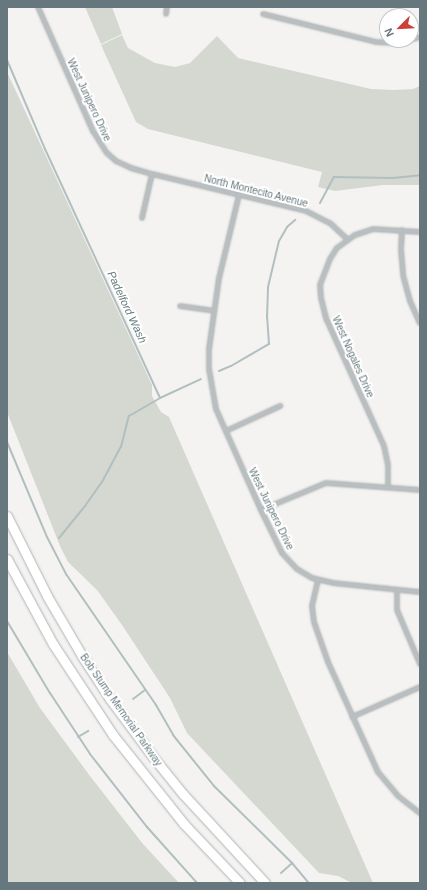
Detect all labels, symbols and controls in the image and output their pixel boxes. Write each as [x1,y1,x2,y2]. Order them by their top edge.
north arrow [379,8,419,48]
text: N [382,26,396,39]
street label: West Junipero Drive [65,57,113,143]
street label: North Montecito Avenue [203,172,309,210]
water label: Padelford Wash [105,269,149,345]
street label: West Nogales Drive [330,314,376,400]
street label: West Junipero Drive [246,466,296,552]
street label: Bob Stump Memorial Parkway [78,651,164,769]

